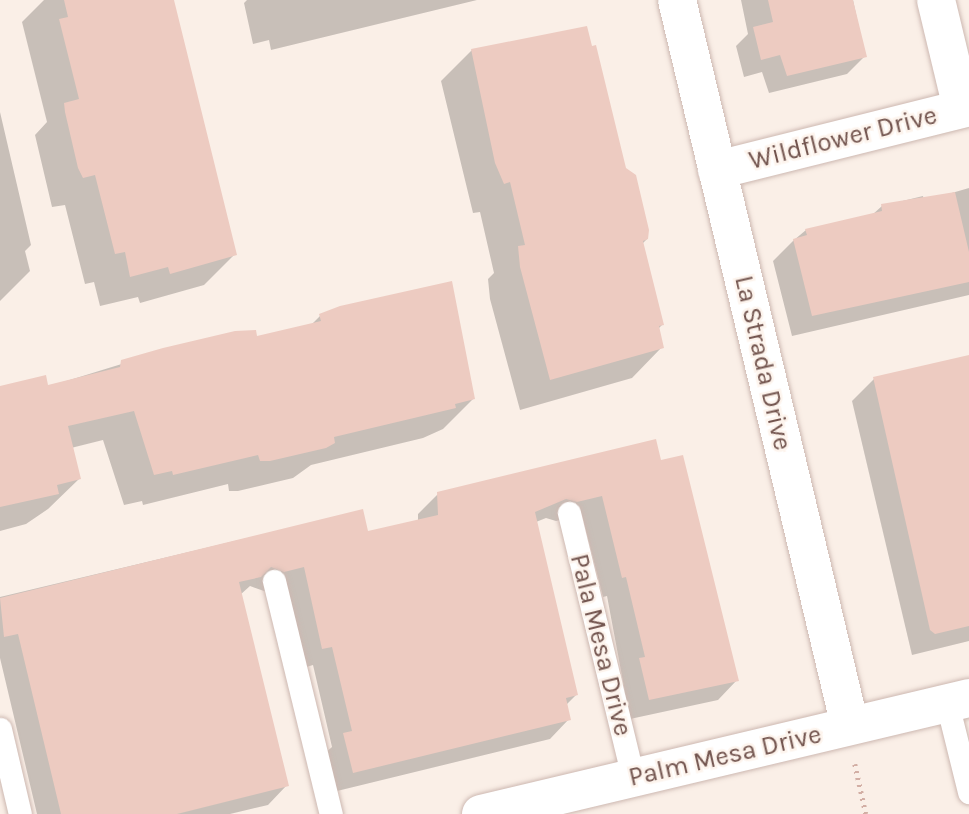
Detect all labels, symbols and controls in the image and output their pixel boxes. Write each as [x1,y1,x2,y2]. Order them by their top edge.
street label: Wildflower Drive [746,100,940,176]
street label: La Strada Drive [728,273,798,453]
street label: Pala Mesa Drive [563,551,639,739]
street label: Palm Mesa Drive [626,719,824,793]

